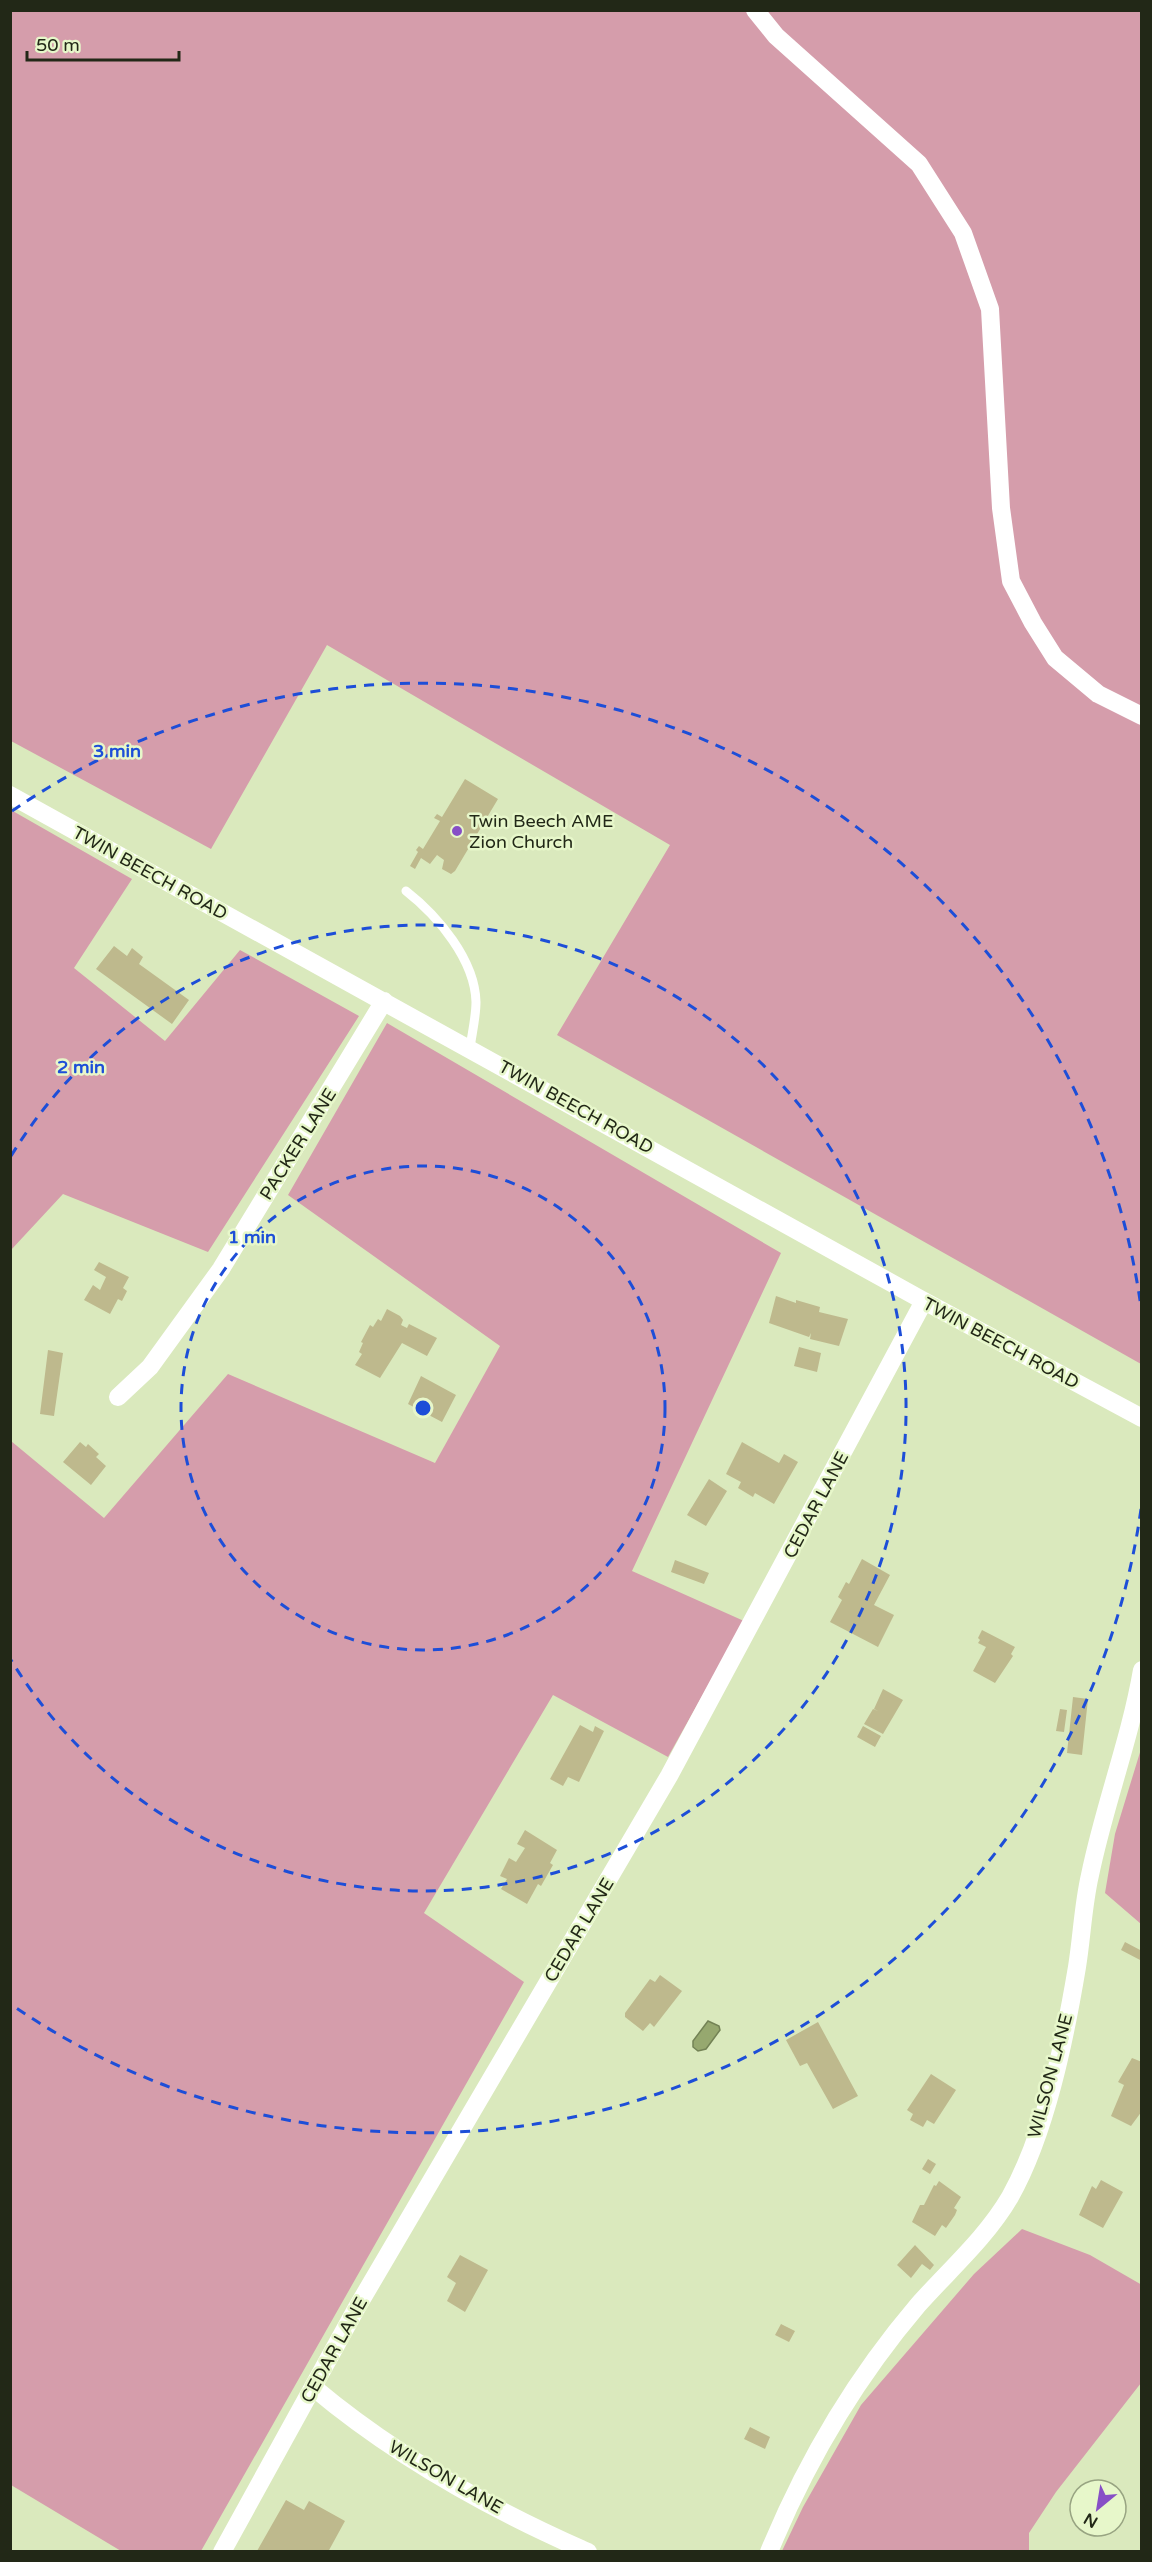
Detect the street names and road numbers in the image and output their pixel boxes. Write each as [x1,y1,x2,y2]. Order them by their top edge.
street label: TWIN BEECH ROAD [69,821,231,925]
street label: TWIN BEECH ROAD [495,1055,657,1159]
street label: PACKER LANE [255,1084,341,1204]
street label: TWIN BEECH ROAD [919,1293,1083,1393]
street label: CEDAR LANE [779,1448,853,1562]
street label: CEDAR LANE [539,1874,619,1986]
street label: WILSON LANE [1023,2011,1077,2141]
street label: CEDAR LANE [296,2293,372,2407]
street label: WILSON LANE [385,2435,507,2519]

